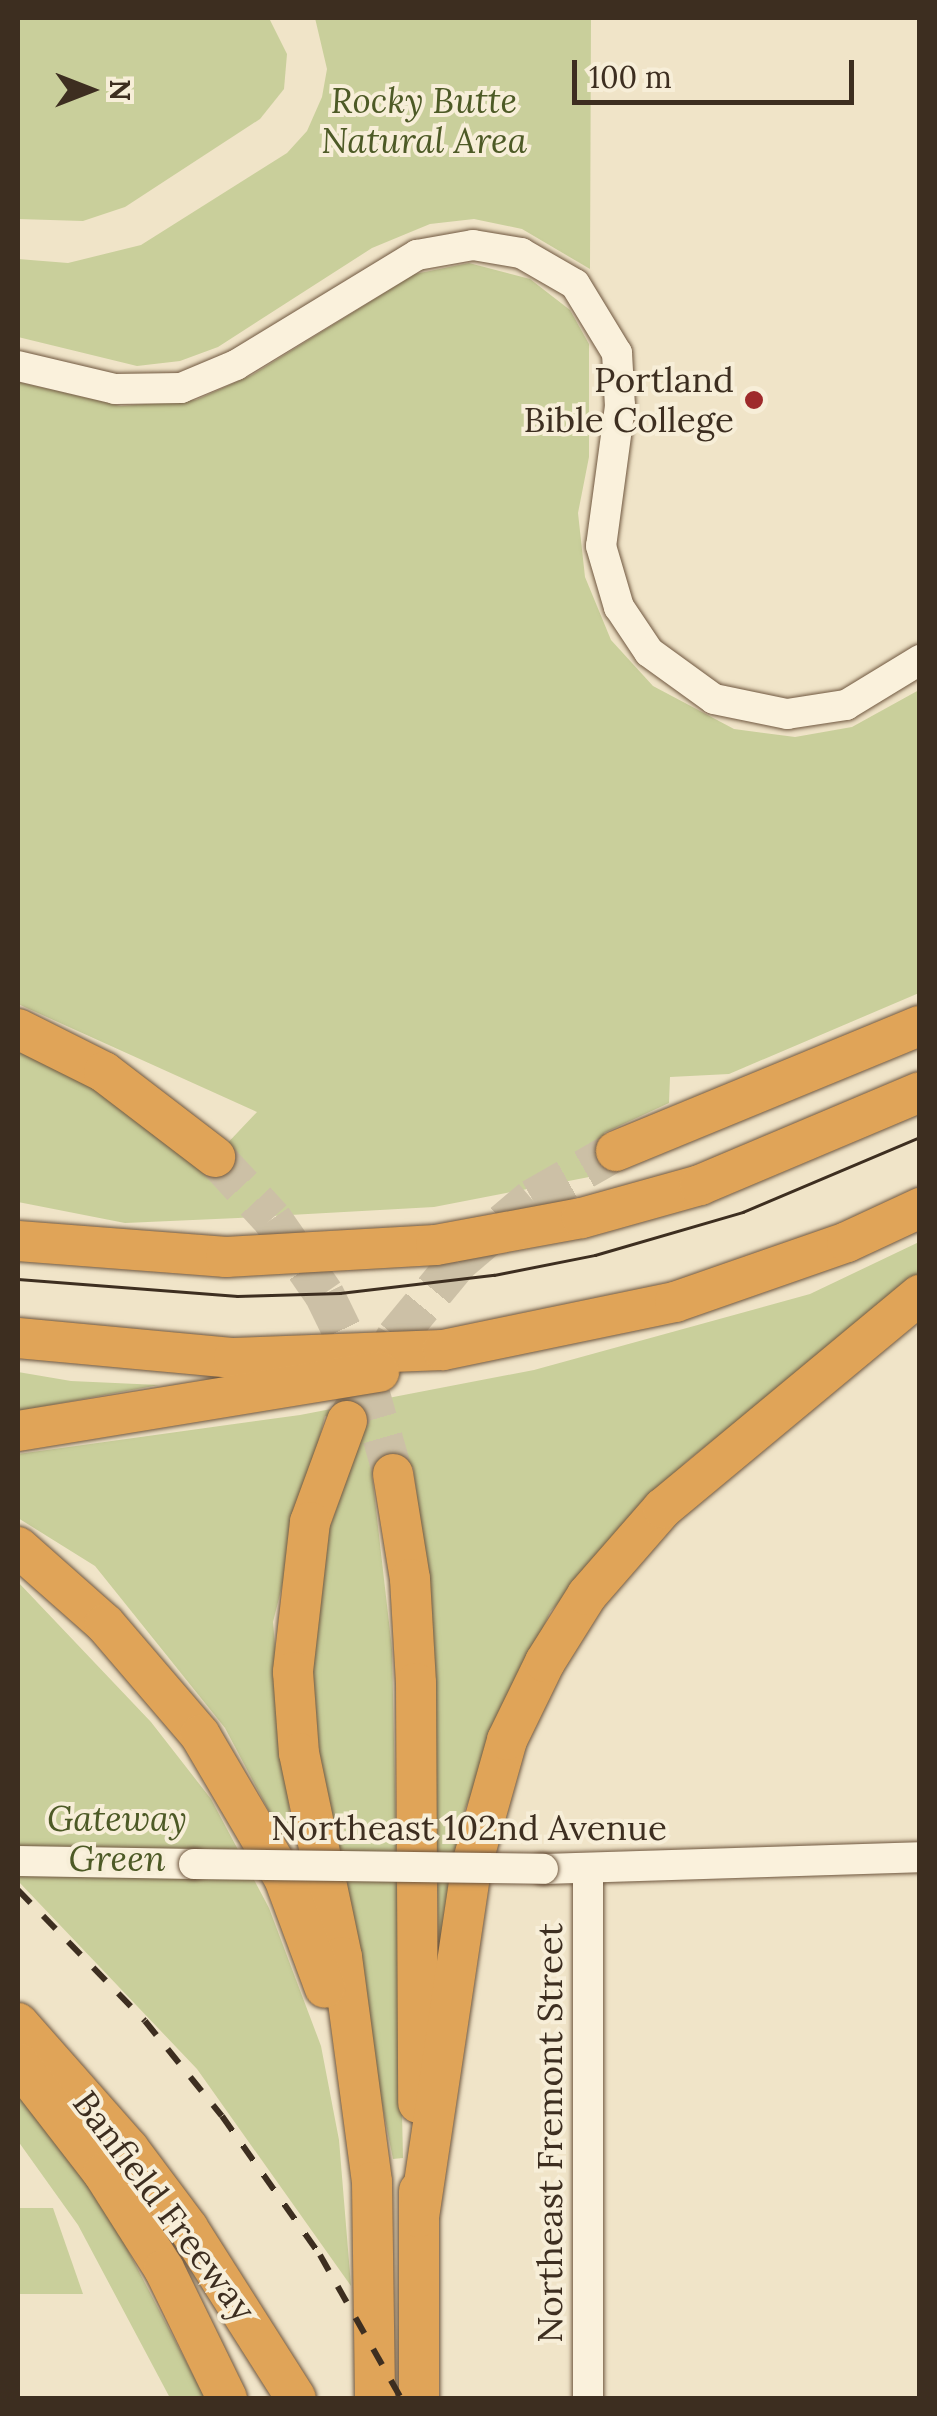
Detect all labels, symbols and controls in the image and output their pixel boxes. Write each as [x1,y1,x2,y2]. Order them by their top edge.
north arrow [40,40,140,140]
scale bar [577,40,860,102]
text: 100 m [589,58,672,96]
text: N [102,79,138,101]
park label: Rocky Butte Natural Area [321,80,527,162]
place label: Portland Bible College [524,359,734,441]
marker: Portland Bible College [743,389,765,411]
park label: Gateway Green [47,1798,187,1880]
street label: Northeast 102nd Avenue [271,1807,667,1849]
street label: Northeast Fremont Street [529,1923,571,2343]
street label: Banfield Freeway [64,2083,264,2329]

